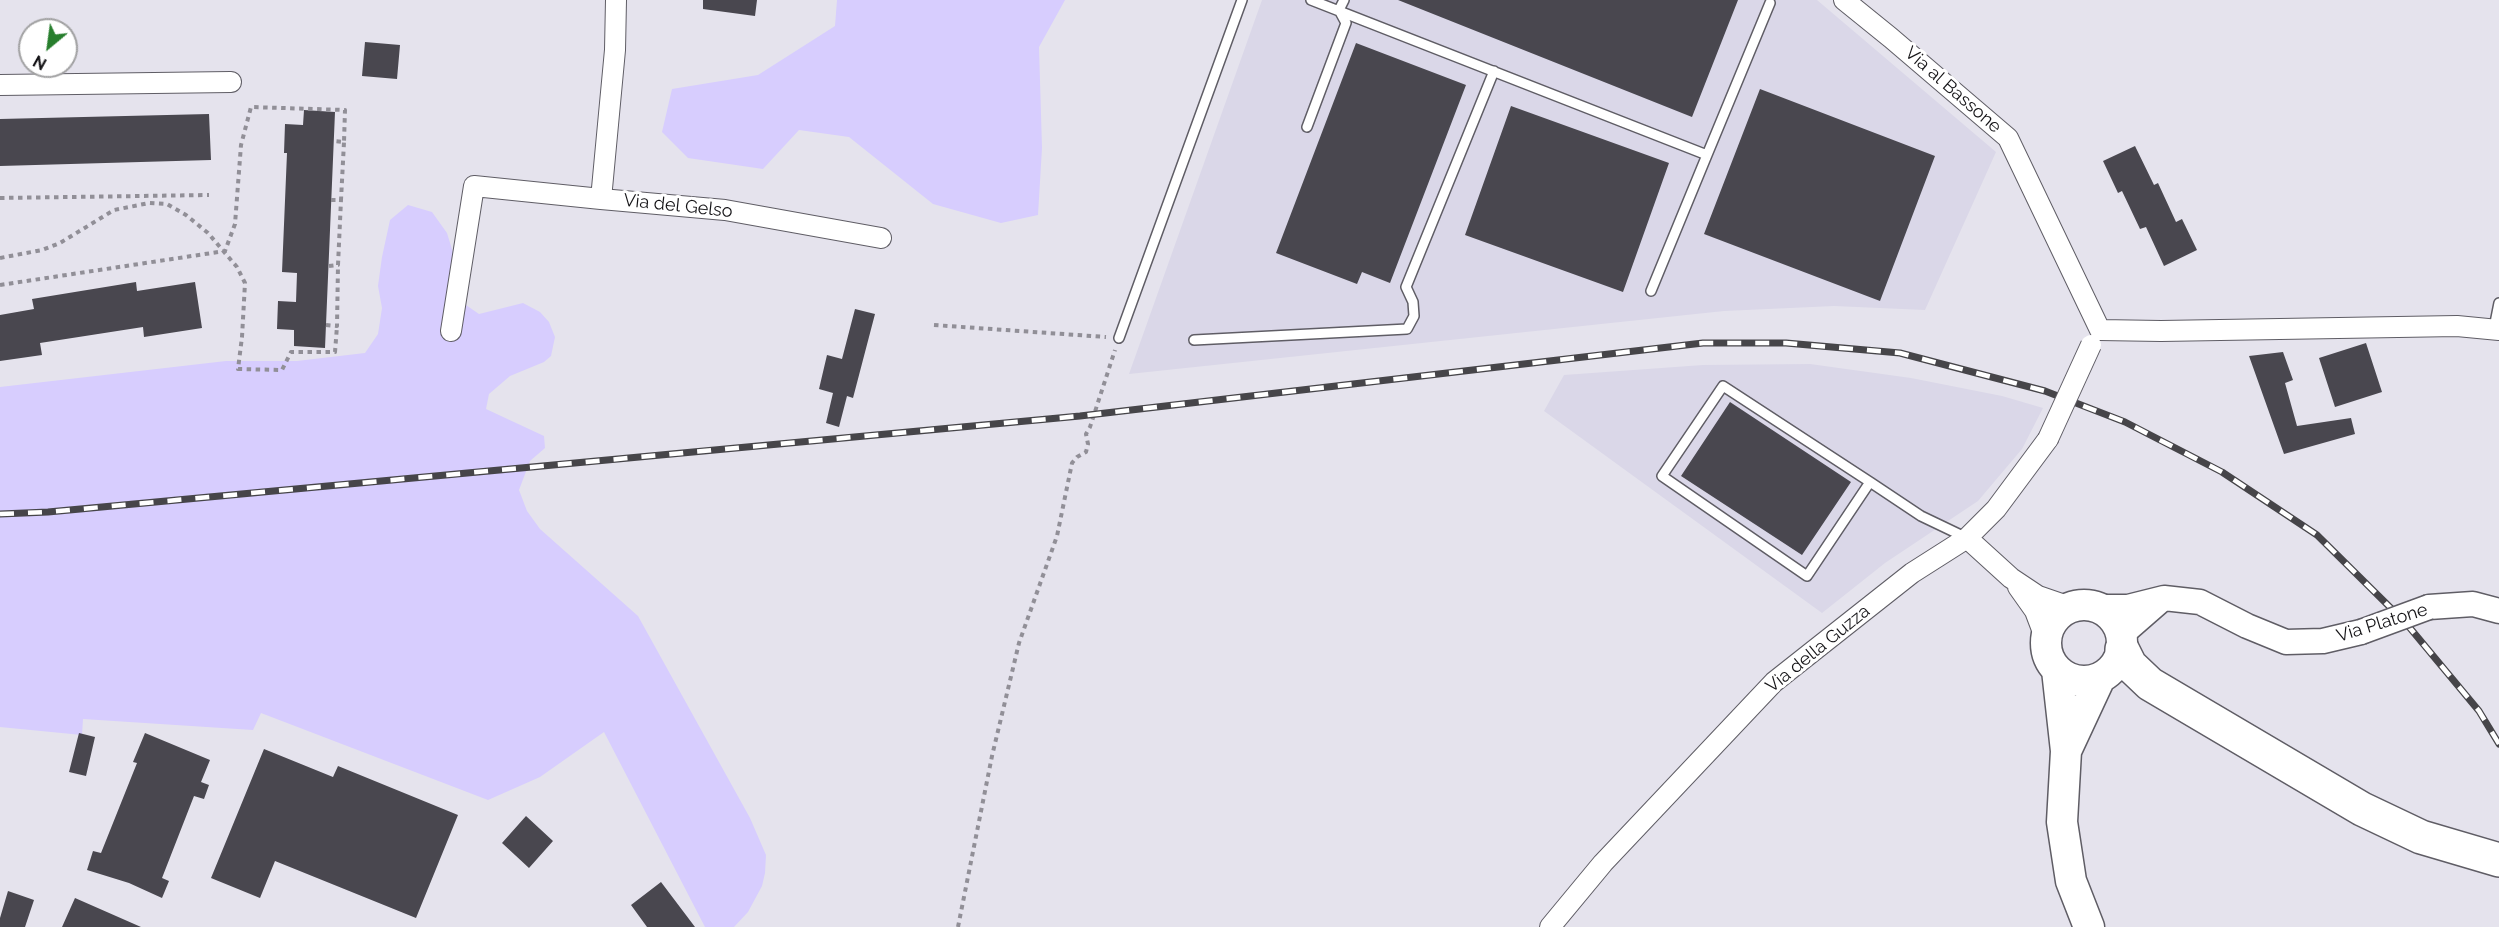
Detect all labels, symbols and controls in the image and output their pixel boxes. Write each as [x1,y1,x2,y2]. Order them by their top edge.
north arrow [18,18,78,78]
street label: Via al Bassone [1900,42,2006,138]
text: N [30,51,50,74]
street label: Via del Gelso [622,190,734,222]
street label: Via Platone [2334,599,2430,647]
street label: Via della Guzza [1762,600,1874,698]

